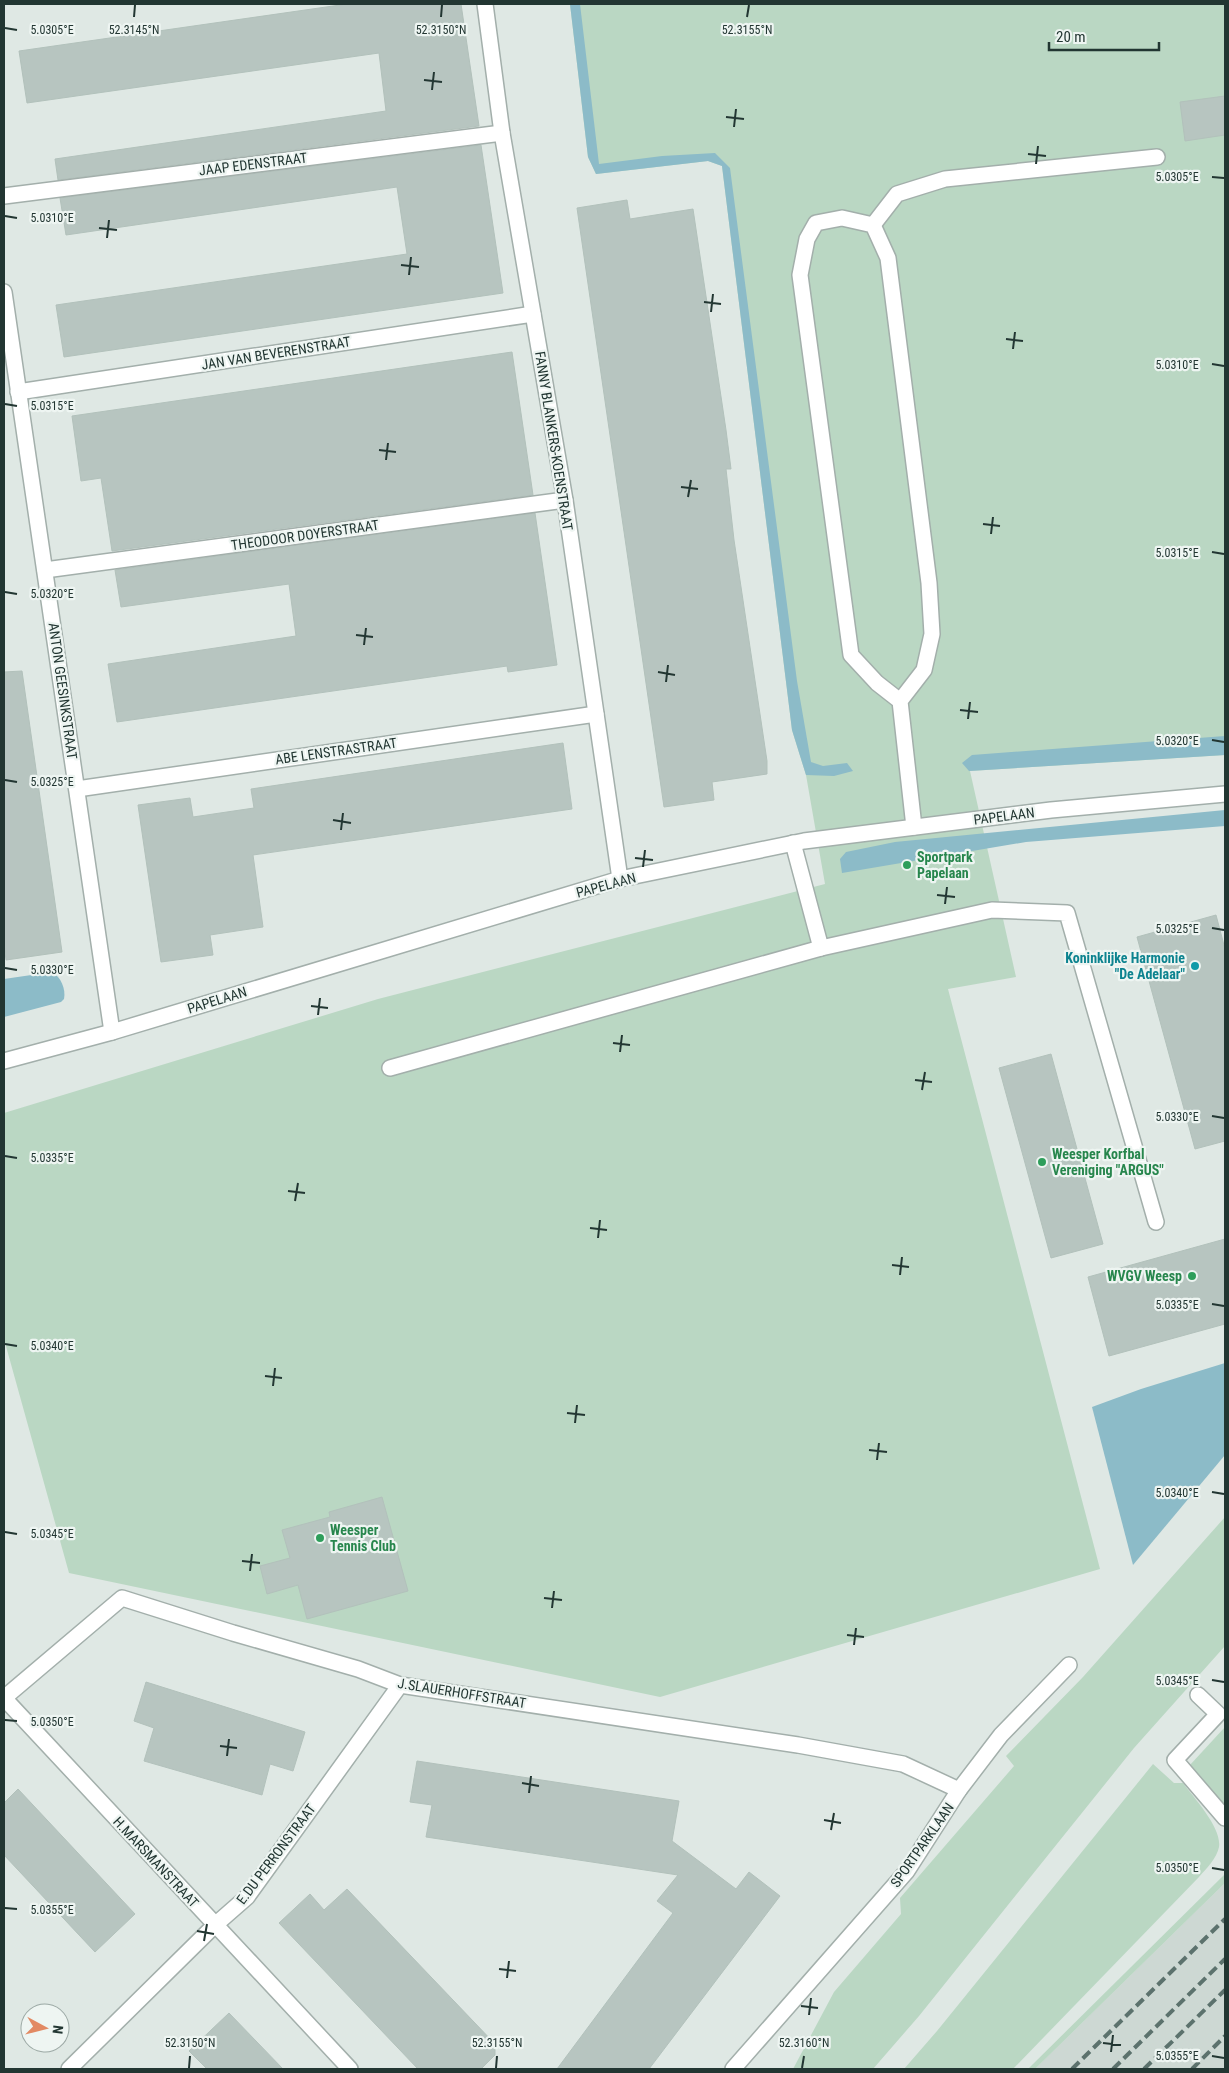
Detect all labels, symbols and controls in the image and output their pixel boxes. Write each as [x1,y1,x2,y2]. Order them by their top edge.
scale bar [1049,20,1159,52]
text: 5.0305°E [30,23,74,37]
text: 52.3145°N [109,23,159,37]
text: 52.3150°N [416,23,466,37]
text: 52.3155°N [722,23,772,37]
text: 20 m [1056,28,1086,46]
street label: JAAP EDENSTRAAT [198,149,308,179]
text: 5.0305°E [1155,170,1199,184]
text: 5.0310°E [30,211,74,225]
street label: JAN VAN BEVERENSTRAAT [200,333,352,373]
street label: FANNY BLANKERS-KOENSTRAAT [532,350,576,532]
text: 5.0310°E [1155,358,1199,372]
text: 5.0315°E [30,399,74,413]
street label: THEODOOR DOYERSTRAAT [230,517,380,553]
text: 5.0315°E [1155,546,1199,560]
text: 5.0320°E [30,587,74,601]
street label: ANTON GEESINKSTRAAT [45,622,81,760]
text: 5.0320°E [1155,734,1199,748]
street label: ABE LENSTRASTRAAT [274,735,398,767]
text: 5.0325°E [30,775,74,789]
street label: PAPELAAN [973,804,1035,828]
place label: Sportpark Papelaan [917,849,973,881]
marker: Sportpark Papelaan [901,859,913,871]
street label: PAPELAAN [574,869,638,901]
text: 5.0325°E [1155,922,1199,936]
place label: Koninklijke Harmonie "De Adelaar" [1065,950,1186,982]
marker: Koninklijke Harmonie "De Adelaar" [1189,960,1201,972]
text: 5.0330°E [30,963,74,977]
street label: PAPELAAN [185,983,249,1017]
text: 5.0330°E [1155,1110,1199,1124]
place label: Weesper Korfbal Vereniging "ARGUS" [1052,1146,1164,1178]
text: 5.0335°E [30,1151,74,1165]
marker: Weesper Korfbal Vereniging "ARGUS" [1036,1156,1048,1168]
place label: WVGV Weesp [1107,1268,1182,1284]
marker: WVGV Weesp [1186,1270,1198,1282]
text: 5.0335°E [1155,1298,1199,1312]
text: 5.0340°E [30,1339,74,1353]
text: 5.0340°E [1155,1486,1199,1500]
place label: Weesper Tennis Club [330,1522,396,1554]
text: 5.0345°E [30,1527,74,1541]
marker: Weesper Tennis Club [314,1532,326,1544]
text: 5.0345°E [1155,1674,1199,1688]
street label: J.SLAUERHOFFSTRAAT [397,1675,527,1711]
text: 5.0350°E [30,1715,74,1729]
street label: SPORTPARKLAAN [887,1800,957,1890]
street label: E.DU PERRONSTRAAT [233,1801,319,1907]
street label: H.MARSMANSTRAAT [110,1813,202,1911]
text: 5.0350°E [1155,1861,1199,1875]
text: 5.0355°E [30,1903,74,1917]
north arrow [20,2003,70,2053]
text: N [49,2024,66,2035]
text: 52.3150°N [165,2036,215,2050]
text: 52.3155°N [472,2036,522,2050]
text: 52.3160°N [779,2036,829,2050]
text: 5.0355°E [1155,2049,1199,2063]

